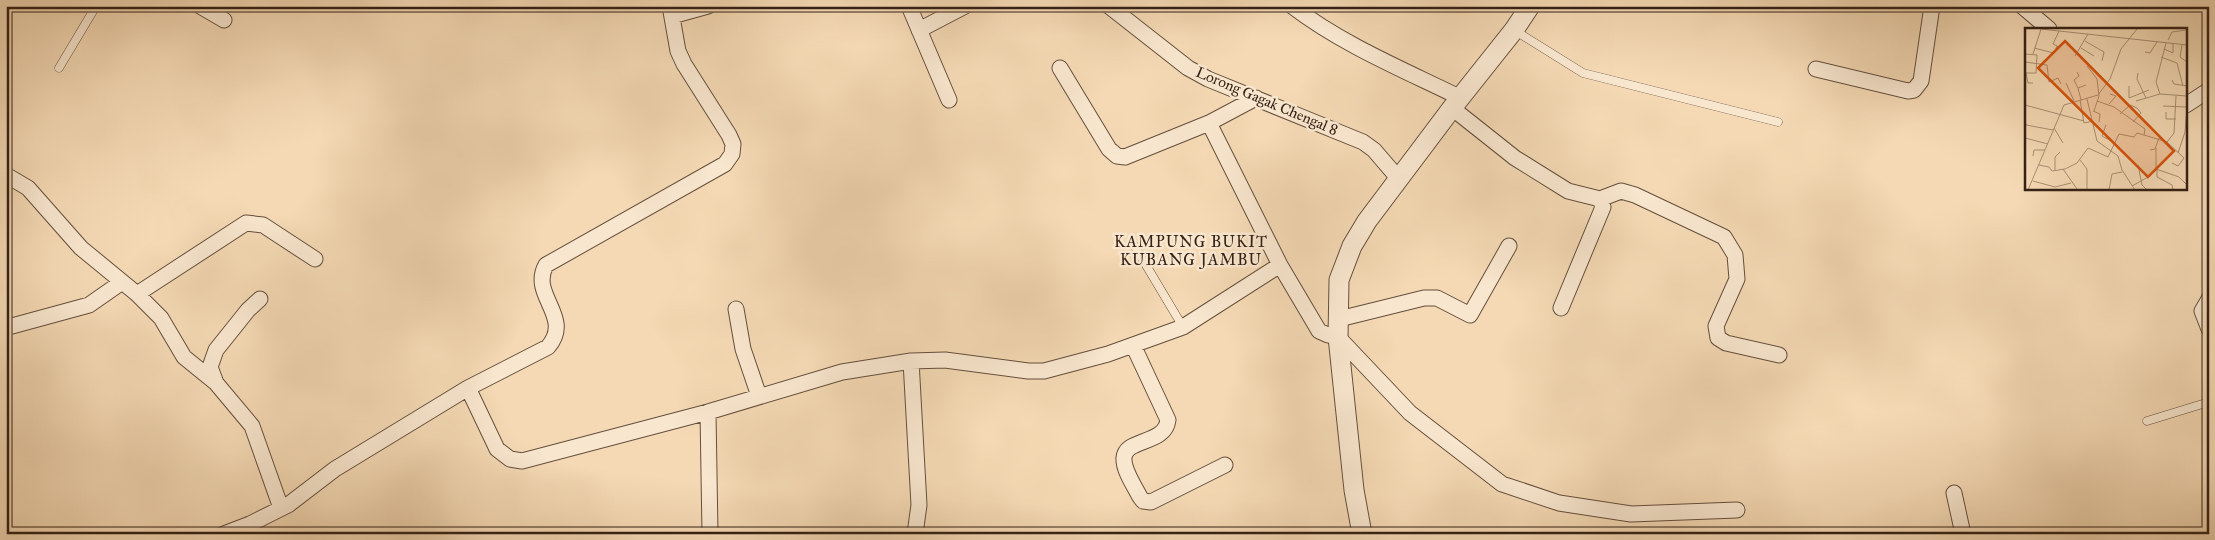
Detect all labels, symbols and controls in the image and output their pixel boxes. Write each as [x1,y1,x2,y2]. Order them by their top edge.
inset map [2025,28,2188,190]
street label: Lorong Gagak Chengal 8 [1193,63,1341,139]
district label: KAMPUNG BUKIT KUBANG JAMBU [1114,232,1268,270]

